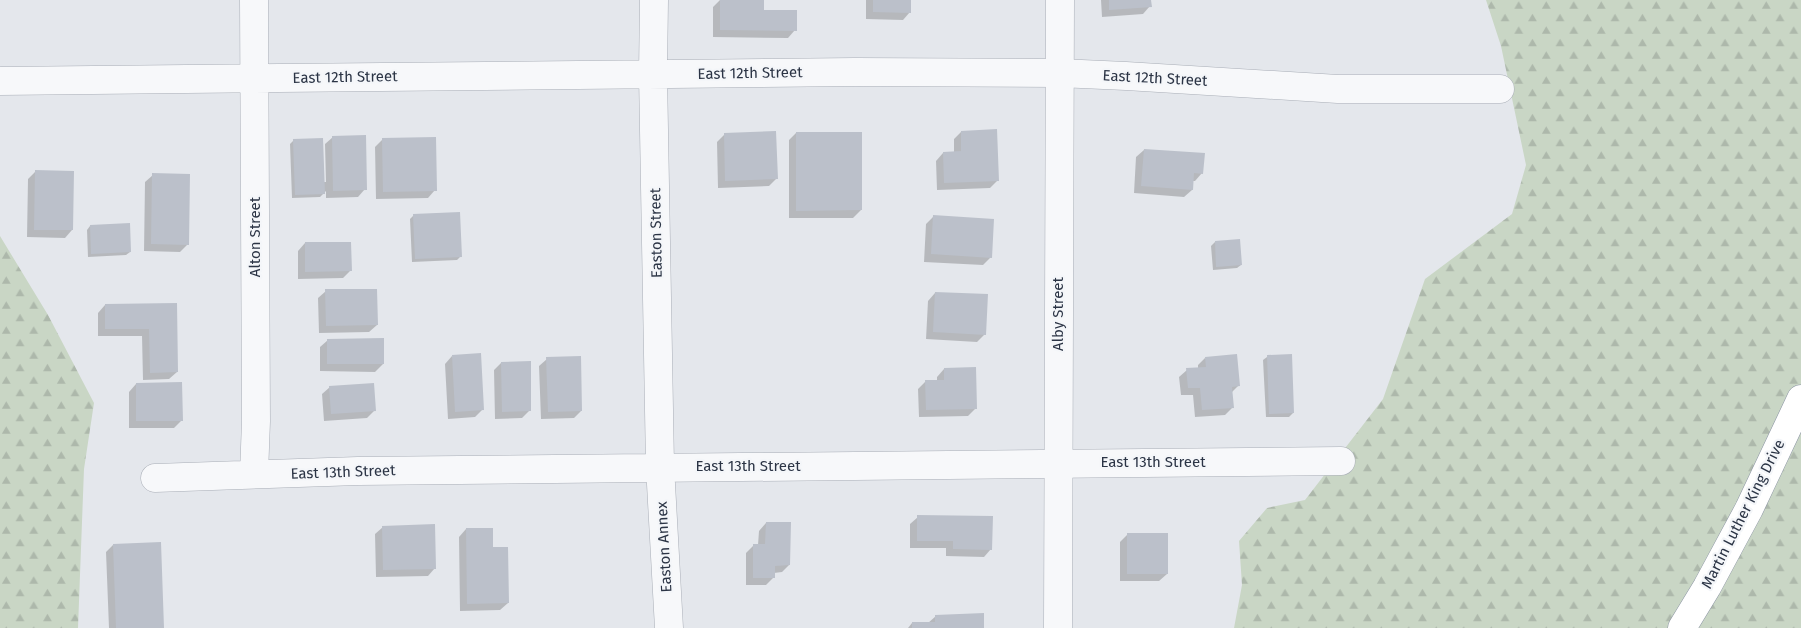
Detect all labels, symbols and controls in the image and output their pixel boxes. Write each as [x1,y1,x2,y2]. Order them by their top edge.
street label: East 12th Street [697,63,803,83]
street label: East 12th Street [1102,66,1209,90]
street label: East 12th Street [292,67,398,87]
street label: Easton Street [646,187,666,278]
street label: Alton Street [246,196,264,277]
street label: Alby Street [1049,276,1067,351]
street label: Martin Luther King Drive [1698,436,1788,592]
street label: East 13th Street [1100,453,1206,471]
street label: East 13th Street [695,457,801,475]
street label: East 13th Street [290,461,396,483]
street label: Easton Annex [653,500,675,593]

